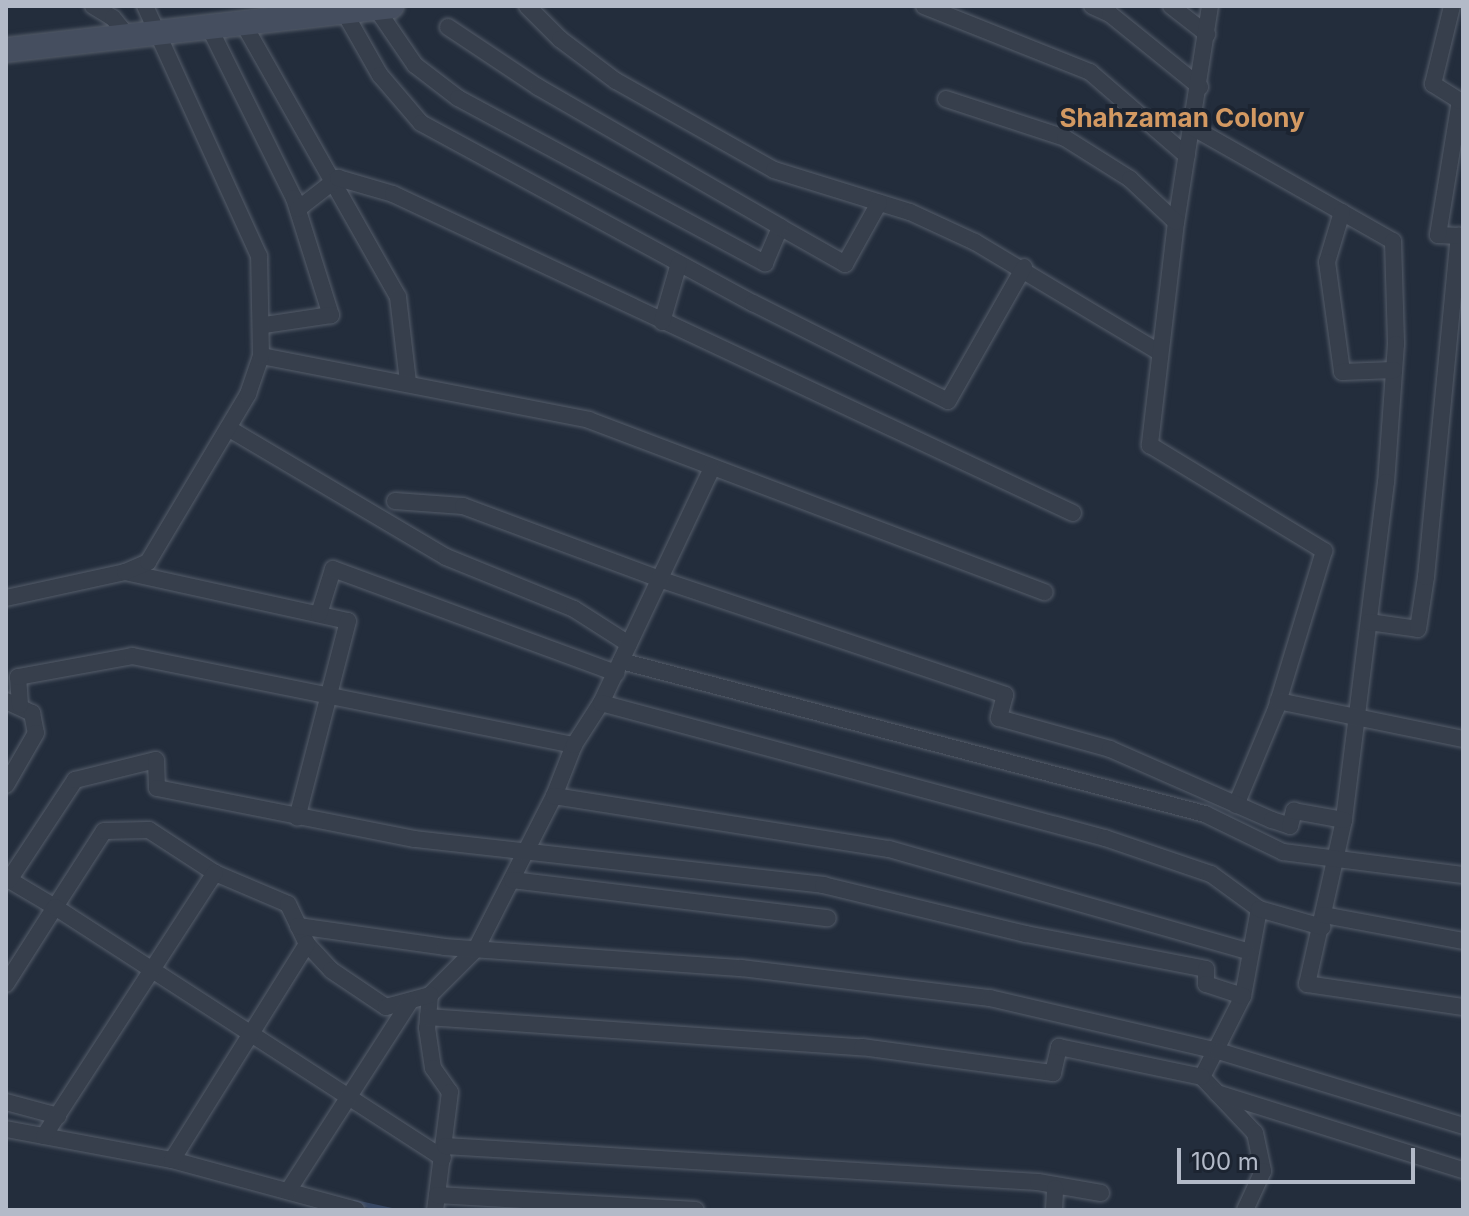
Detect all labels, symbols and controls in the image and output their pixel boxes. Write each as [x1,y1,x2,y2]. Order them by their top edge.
district label: Shahzaman Colony [1059,102,1305,134]
scale bar [1181,1132,1419,1182]
text: 100 m [1191,1147,1259,1176]

